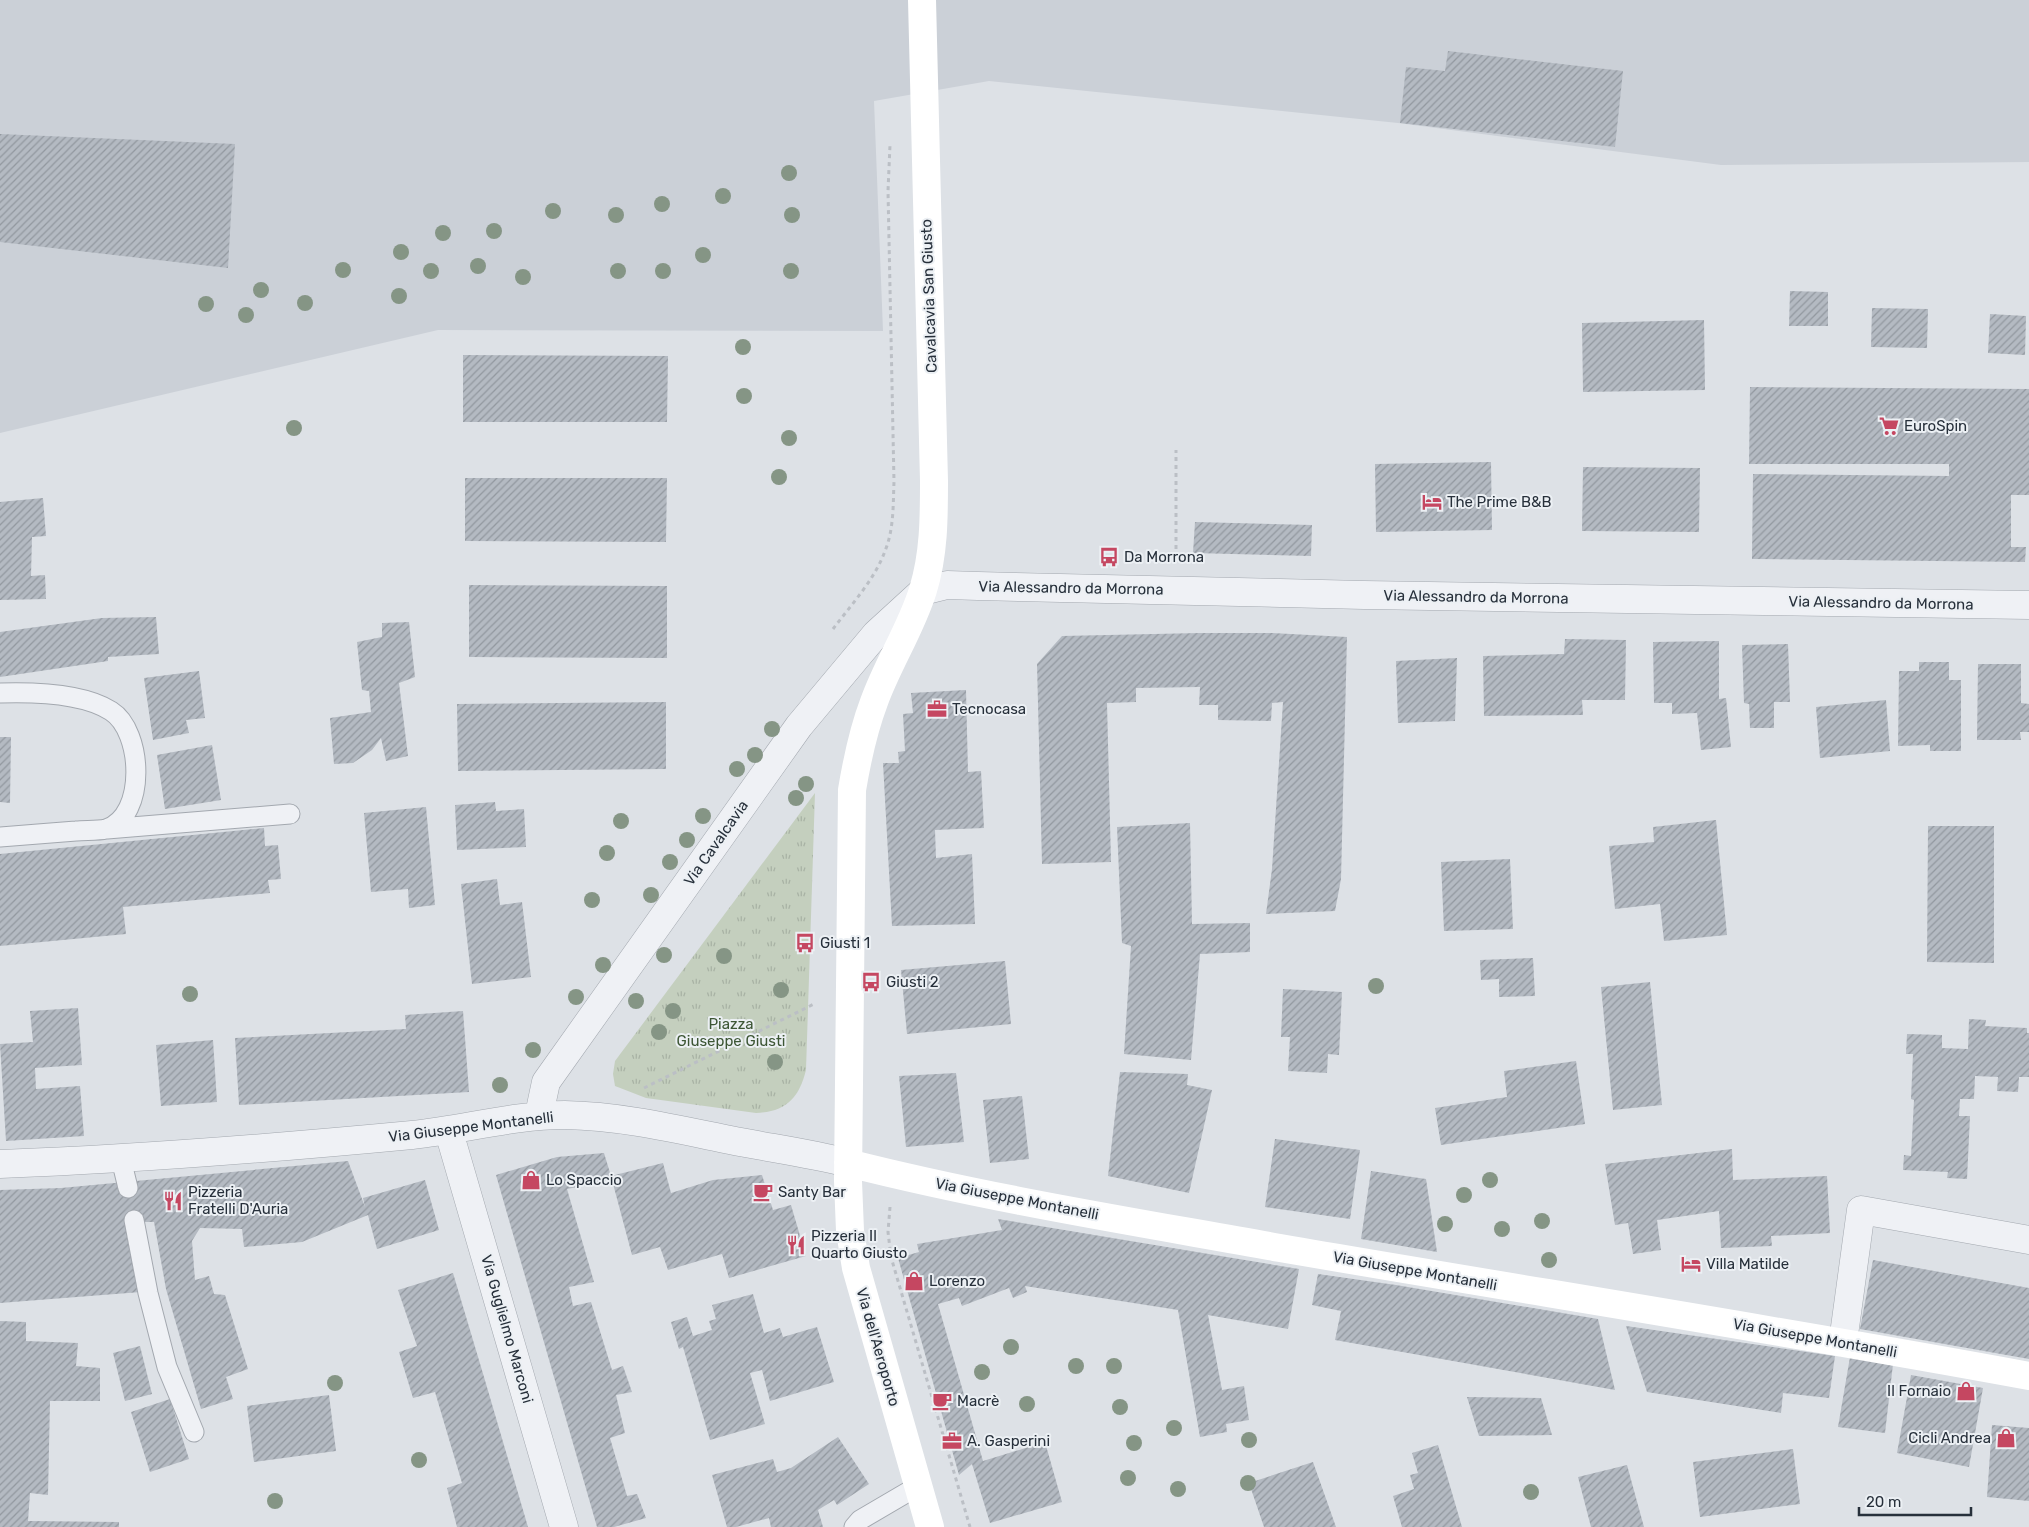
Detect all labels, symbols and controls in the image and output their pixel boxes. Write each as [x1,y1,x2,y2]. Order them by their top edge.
street label: Cavalcavia San Giusto [917,219,941,373]
supermarket icon: EuroSpin [1878,415,1900,437]
place label: EuroSpin [1904,417,1967,435]
hotel icon: The Prime B&B [1421,491,1443,513]
place label: The Prime B&B [1447,493,1551,511]
bus stop icon: Da Morrona [1098,546,1120,568]
place label: Da Morrona [1124,548,1204,566]
street label: Via Alessandro da Morrona [978,577,1164,599]
street label: Via Alessandro da Morrona [1383,586,1569,608]
street label: Via Alessandro da Morrona [1788,592,1974,614]
office icon: Tecnocasa [926,698,948,720]
place label: Tecnocasa [952,700,1026,718]
street label: Via Cavalcavia [680,797,752,889]
bus stop icon: Giusti 1 [794,932,816,954]
place label: Giusti 1 [820,934,870,952]
bus stop icon: Giusti 2 [860,971,882,993]
place label: Giusti 2 [886,973,939,991]
park label: Piazza Giuseppe Giusti [677,1015,785,1050]
street label: Via Giuseppe Montanelli [387,1108,555,1146]
shop icon: Lo Spaccio [520,1169,542,1191]
place label: Lo Spaccio [546,1171,622,1189]
street label: Via Giuseppe Montanelli [934,1174,1100,1224]
cafe icon: Santy Bar [752,1181,774,1203]
place label: Pizzeria Fratelli D'Auria [188,1183,288,1218]
place label: Santy Bar [778,1183,846,1201]
restaurant icon: Pizzeria Fratelli D'Auria [162,1190,184,1212]
place label: Pizzeria Il Quarto Giusto [811,1227,907,1262]
restaurant icon: Pizzeria Il Quarto Giusto [785,1234,807,1256]
street label: Via Giuseppe Montanelli [1332,1248,1498,1294]
street label: Via Guglielmo Marconi [477,1253,537,1405]
hotel icon: Villa Matilde [1680,1253,1702,1275]
place label: Villa Matilde [1706,1255,1789,1273]
shop icon: Lorenzo [903,1270,925,1292]
place label: Lorenzo [929,1272,985,1290]
street label: Via dell'Aeroporto [852,1286,904,1408]
street label: Via Giuseppe Montanelli [1732,1315,1898,1361]
shop icon: Il Fornaio [1955,1380,1977,1402]
place label: Il Fornaio [1887,1382,1951,1400]
cafe icon: Macrè [931,1390,953,1412]
place label: Macrè [957,1392,999,1410]
shop icon: Cicli Andrea [1995,1427,2017,1449]
place label: Cicli Andrea [1908,1429,1991,1447]
office icon: A. Gasperini [941,1430,963,1452]
place label: A. Gasperini [967,1432,1050,1450]
scale bar [1859,1484,1972,1516]
text: 20 m [1866,1493,1901,1511]

